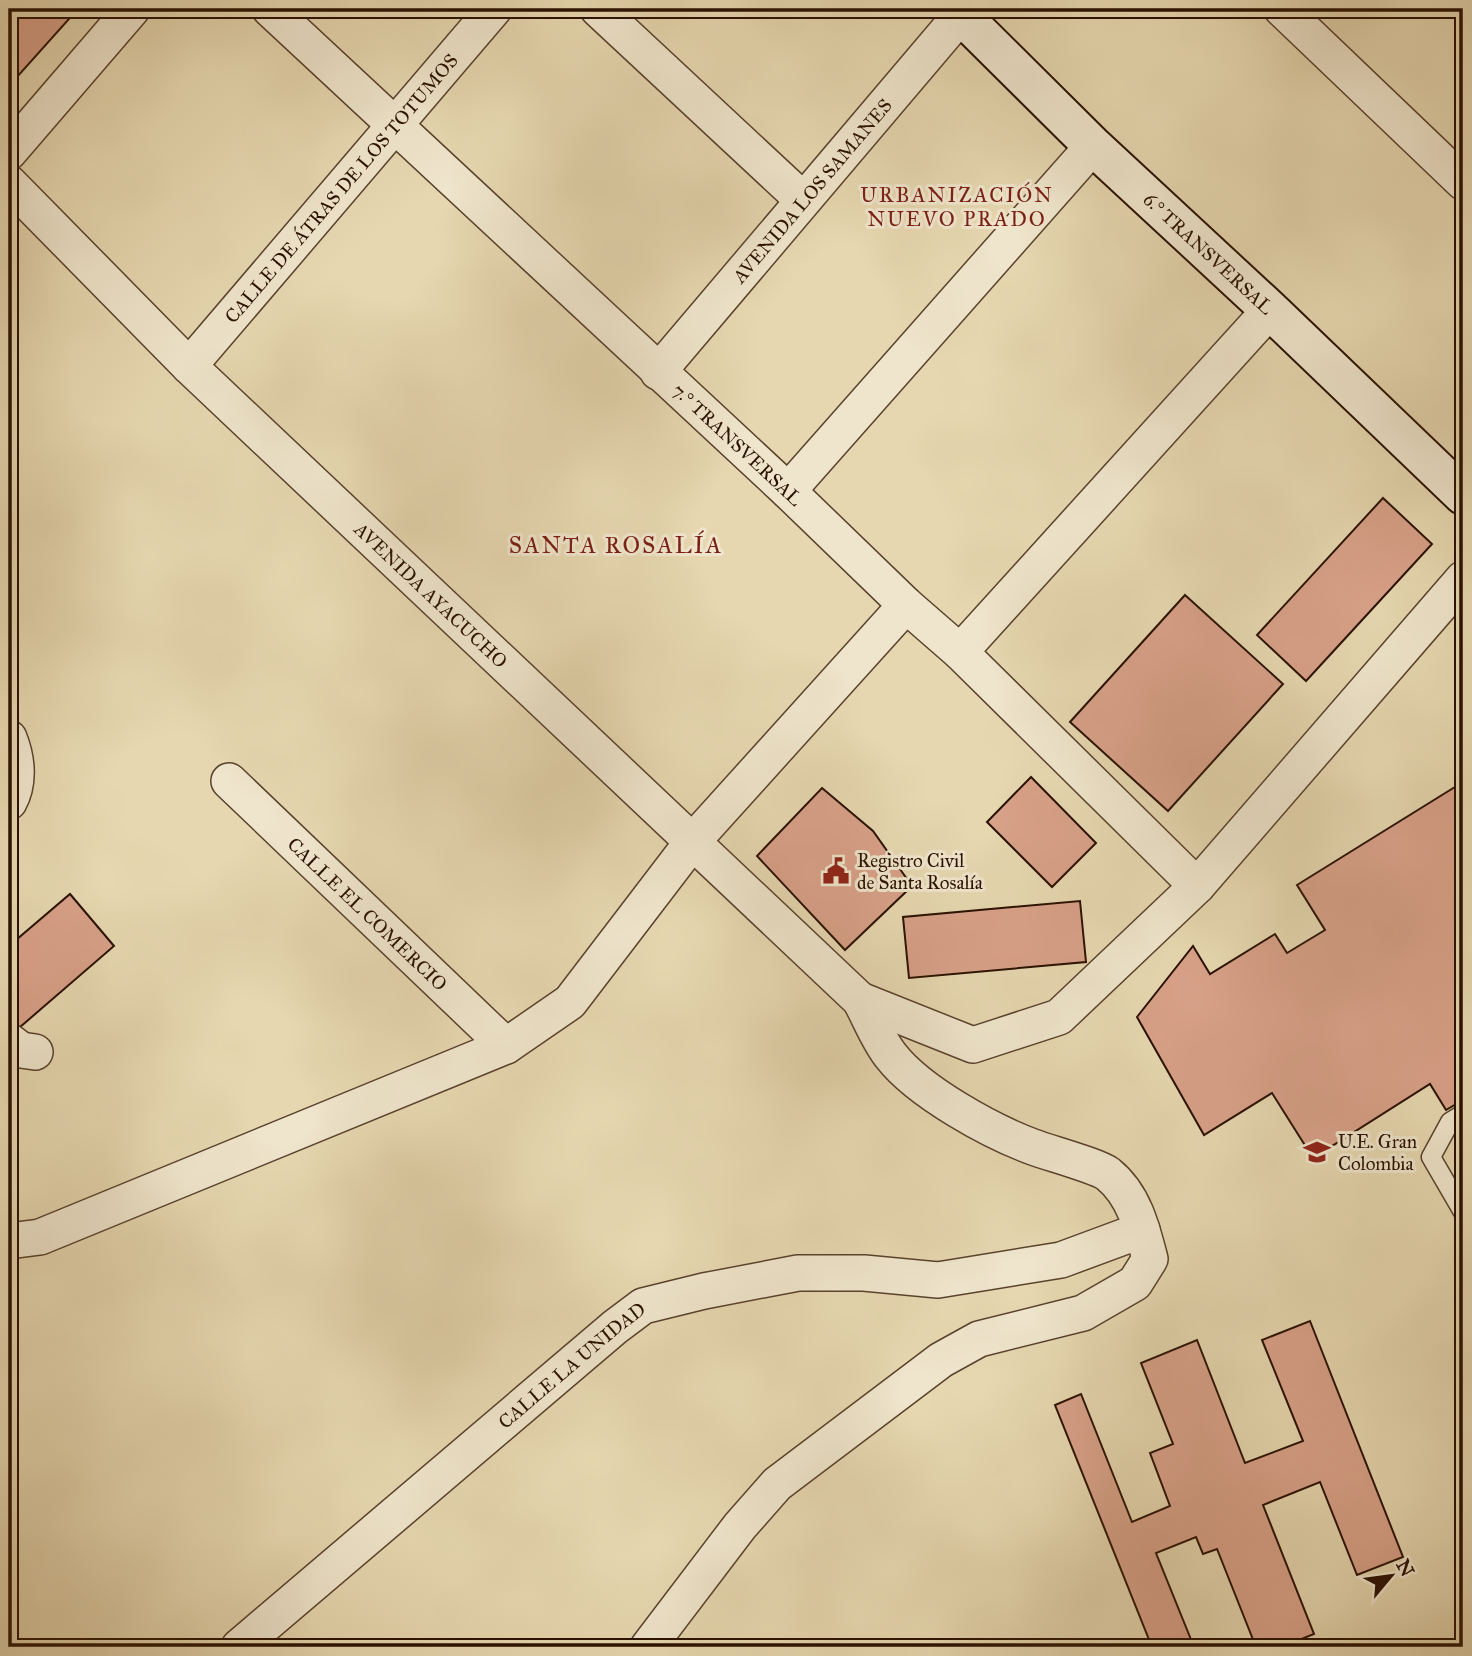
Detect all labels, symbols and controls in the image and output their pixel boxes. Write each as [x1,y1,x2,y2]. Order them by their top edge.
street label: CALLE DE ÁTRAS DE LOS TOTUMOS [220,49,463,328]
street label: AVENIDA LOS SAMANES [727,94,897,288]
district label: URBANIZACIÓN NUEVO PRADO [860,181,1054,232]
street label: 6.° TRANSVERSAL [1138,188,1278,319]
street label: 7.° TRANSVERSAL [668,379,807,511]
street label: AVENIDA AYACUCHO [349,517,512,673]
district label: SANTA ROSALÍA [509,530,723,559]
street label: CALLE EL COMERCIO [283,832,452,996]
place label: Registro Civil de Santa Rosalía [857,849,984,894]
public building icon: Registro Civil de Santa Rosalía [821,856,851,886]
place label: U.E. Gran Colombia [1338,1130,1417,1175]
school or university icon: U.E. Gran Colombia [1302,1137,1332,1167]
street label: CALLE LA UNIDAD [494,1297,650,1433]
north arrow [1356,1540,1426,1610]
text: N [1391,1555,1419,1581]

